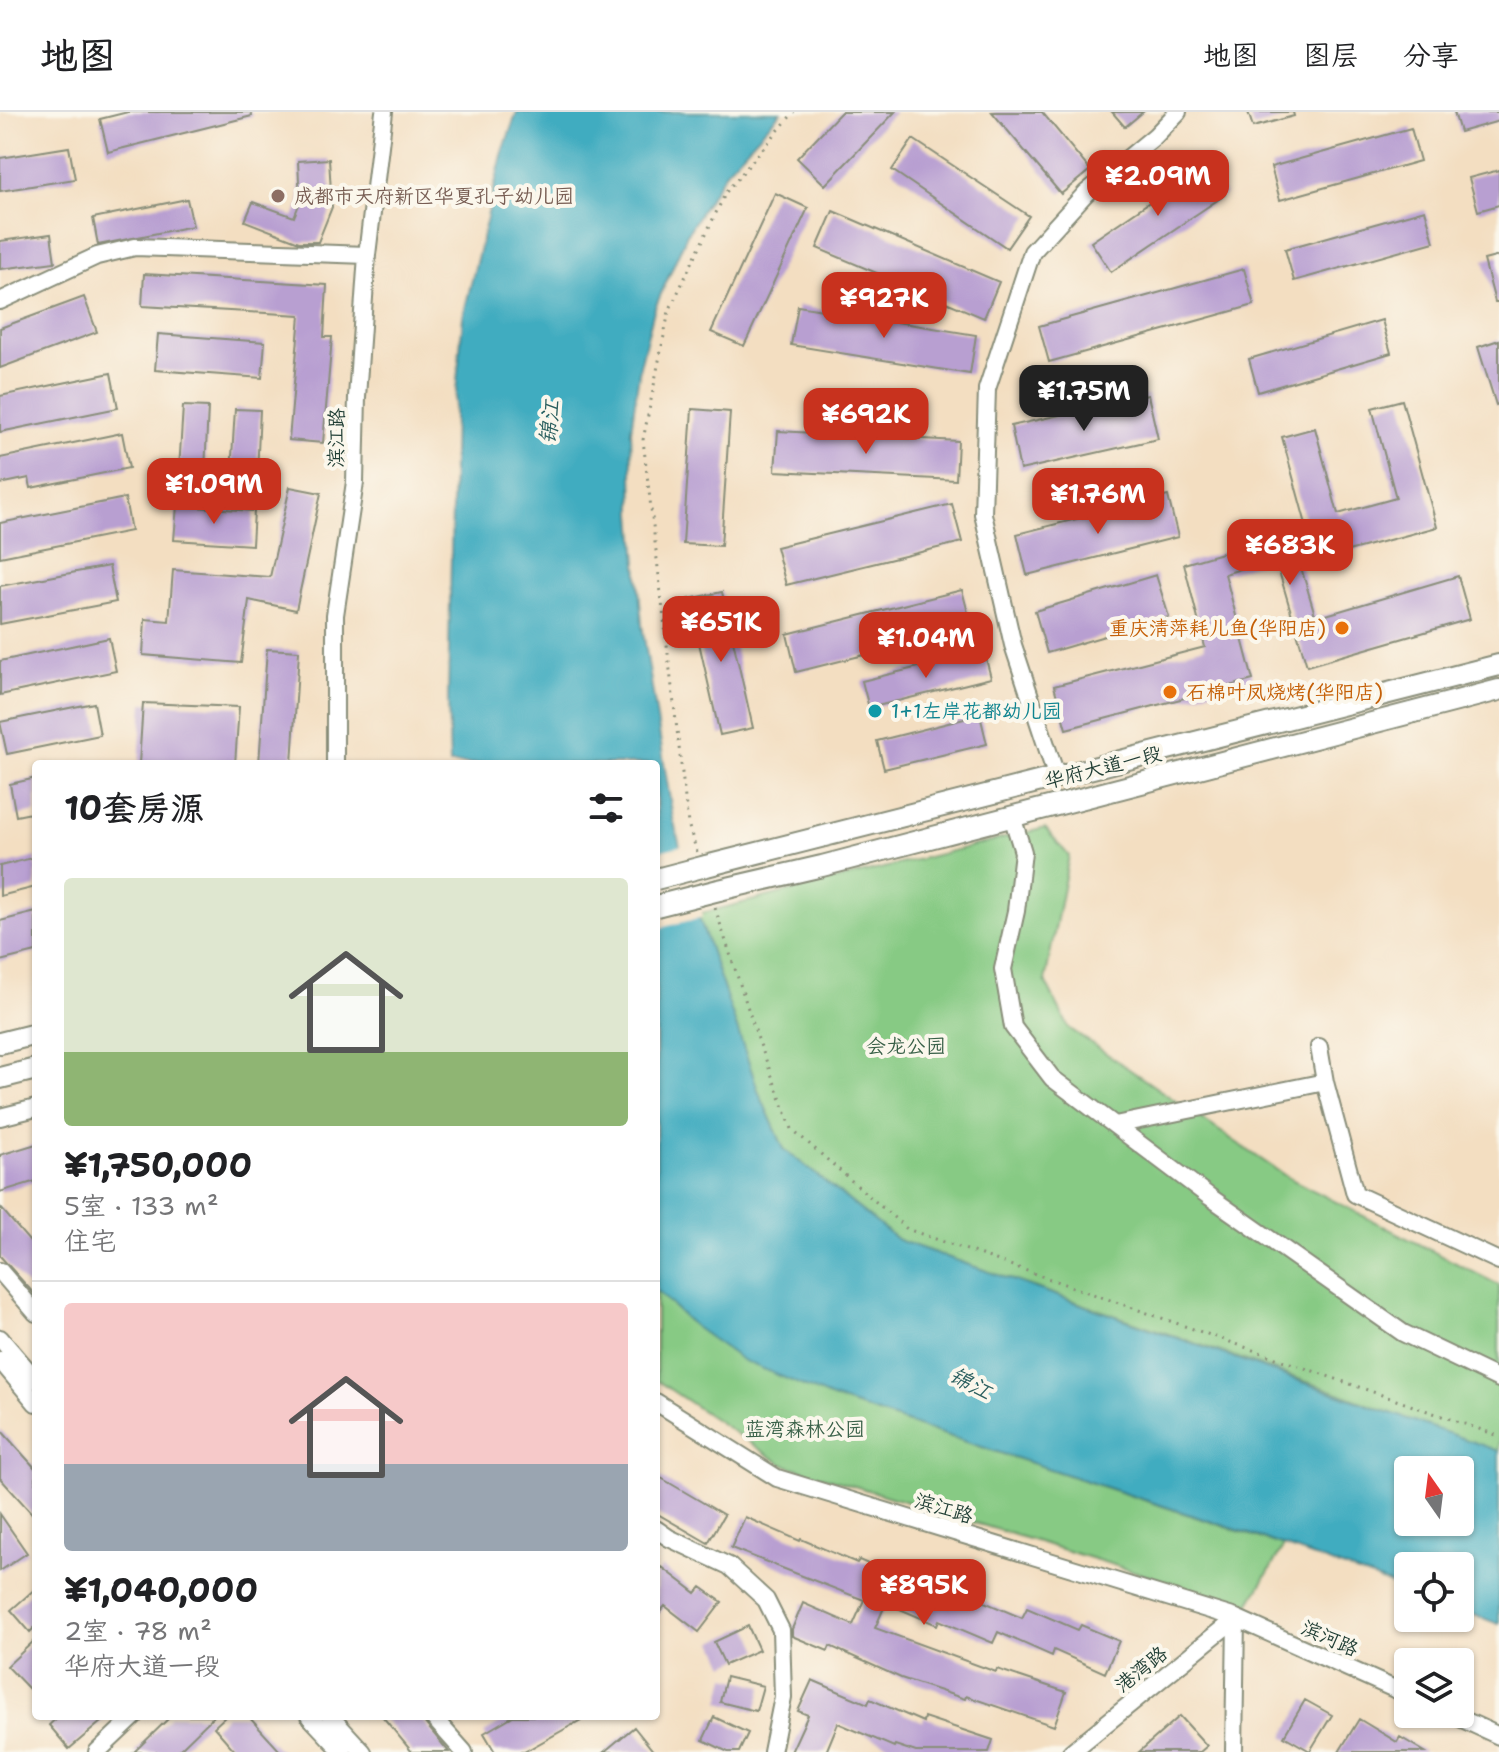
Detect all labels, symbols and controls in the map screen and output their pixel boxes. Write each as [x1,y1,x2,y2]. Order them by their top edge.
text: 地图 [40,30,116,81]
text: 地图 [1203,36,1259,74]
text: 图层 [1303,36,1359,74]
text: 分享 [1403,36,1459,74]
pin: ¥2.09M [1093,150,1223,218]
text: ¥2.09M [1105,158,1211,193]
place label: 成都市天府新区华夏孔子幼儿园 [294,183,574,209]
marker: 成都市天府新区华夏孔子幼儿园 [269,187,287,205]
pin: ¥927K [828,272,940,340]
text: ¥927K [840,280,928,315]
pin: ¥1.75M [1019,365,1149,433]
text: ¥1.75M [1037,373,1131,408]
pin: ¥692K [810,388,922,456]
text: ¥692K [822,396,911,431]
water label: 锦江 [533,398,566,445]
street label: 滨江路 [322,407,350,468]
pin: ¥1.09M [149,458,279,526]
text: ¥1.09M [165,466,263,501]
pin: ¥1.76M [1033,468,1163,536]
text: ¥1.76M [1050,476,1146,511]
pin: ¥683K [1234,519,1346,587]
text: ¥683K [1245,527,1335,562]
pin: ¥651K [665,596,777,664]
text: ¥651K [681,604,761,639]
pin: ¥1.04M [861,612,991,680]
place label: 重庆清萍耗儿鱼(华阳店) [1109,615,1326,641]
marker: 重庆清萍耗儿鱼(华阳店) [1333,619,1351,637]
text: ¥1.04M [877,620,975,655]
place label: 石棉叶凤烧烤(华阳店) [1186,679,1383,705]
marker: 石棉叶凤烧烤(华阳店) [1161,683,1179,701]
place label: 1+1左岸花都幼儿园 [891,698,1062,724]
marker: 1+1左岸花都幼儿园 [866,702,884,720]
street label: 华府大道一段 [1042,740,1164,794]
text: 10套房源 [64,785,204,831]
icon: filters [584,786,628,830]
icon: home [274,930,418,1074]
park label: 会龙公园 [866,1033,946,1059]
text: ¥1,750,000 [64,1142,252,1188]
text: 5室 · 133 m² [64,1188,219,1223]
text: 住宅 [64,1223,116,1258]
icon: home [274,1355,418,1499]
water label: 锦江 [945,1360,998,1407]
park label: 蓝湾森林公园 [745,1416,865,1442]
north arrow [1394,1456,1474,1536]
map controls [1394,1456,1474,1728]
street label: 滨江路 [912,1487,977,1529]
button: locate [1394,1552,1474,1632]
pin: ¥895K [868,1559,980,1627]
text: ¥1,040,000 [64,1567,258,1613]
text: ¥895K [880,1567,968,1602]
text: 2室 · 78 m² [64,1613,212,1648]
street label: 滨河路 [1297,1614,1364,1662]
street label: 港湾路 [1110,1639,1173,1698]
text: 华府大道一段 [64,1648,220,1683]
button: layers [1394,1648,1474,1728]

